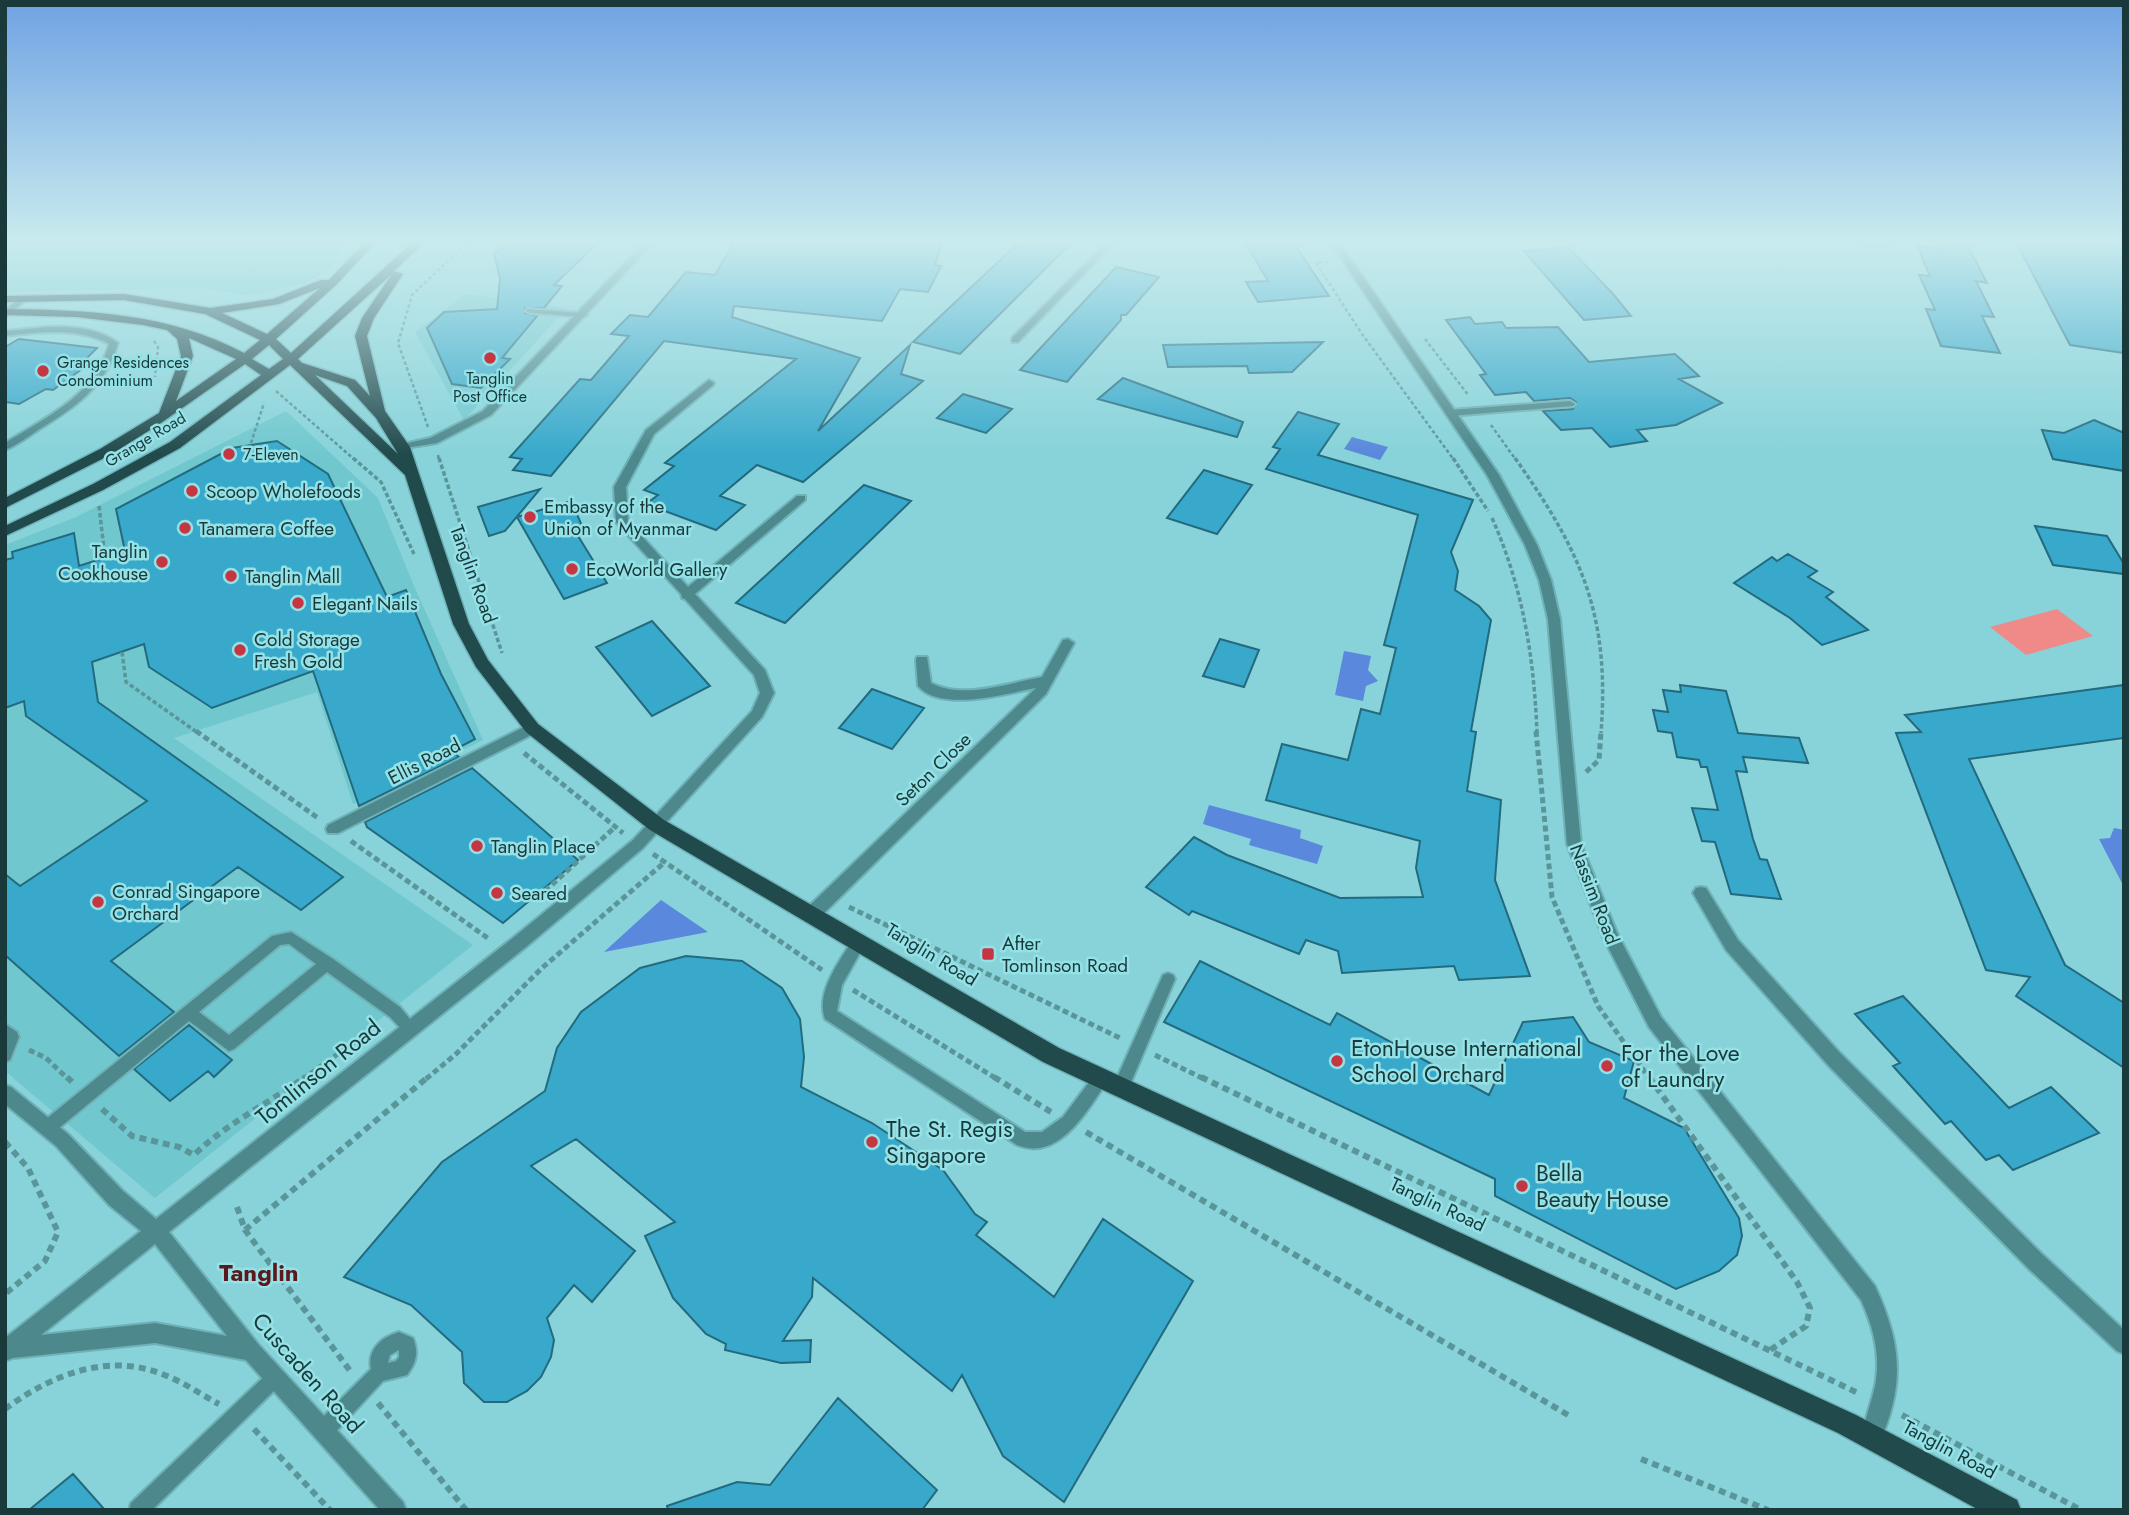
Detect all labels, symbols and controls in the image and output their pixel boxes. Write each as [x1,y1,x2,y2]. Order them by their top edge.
marker: Tanglin Post Office [482,350,498,366]
place label: Grange Residences Condominium [57,351,189,392]
marker: Grange Residences Condominium [35,363,51,379]
place label: Tanglin Post Office [453,367,527,408]
street label: Grange Road [100,406,190,473]
place label: 7-Eleven [243,443,299,466]
marker: 7-Eleven [221,446,237,462]
place label: Scoop Wholefoods [206,478,361,505]
marker: Scoop Wholefoods [184,483,200,499]
place label: Embassy of the Union of Myanmar [544,493,692,542]
marker: Embassy of the Union of Myanmar [522,509,538,525]
place label: Tanamera Coffee [199,515,334,542]
marker: Tanamera Coffee [177,520,193,536]
street label: Tanglin Road [443,521,504,627]
place label: Tanglin Cookhouse [58,538,148,587]
marker: Tanglin Cookhouse [154,554,170,570]
place label: EcoWorld Gallery [586,556,728,583]
marker: EcoWorld Gallery [564,561,580,577]
place label: Tanglin Mall [245,563,340,590]
marker: Tanglin Mall [223,568,239,584]
place label: Elegant Nails [312,590,418,617]
marker: Elegant Nails [290,595,306,611]
place label: Cold Storage Fresh Gold [254,626,360,675]
marker: Cold Storage Fresh Gold [232,642,248,658]
street label: Seton Close [889,726,977,812]
street label: Ellis Road [383,732,465,791]
place label: Tanglin Place [491,833,596,860]
marker: Tanglin Place [469,838,485,854]
street label: Nassim Road [1563,840,1626,948]
place label: Conrad Singapore Orchard [112,878,260,927]
place label: Seared [511,880,567,907]
marker: Seared [489,885,505,901]
marker: Conrad Singapore Orchard [90,894,106,910]
street label: Tanglin Road [881,916,983,992]
place label: After Tomlinson Road [1002,930,1128,979]
marker: After Tomlinson Road [980,946,996,962]
street label: Tomlinson Road [248,1011,388,1133]
place label: EtonHouse International School Orchard [1351,1031,1581,1091]
place label: For the Love of Laundry [1621,1036,1740,1096]
marker: EtonHouse International School Orchard [1329,1053,1345,1069]
marker: For the Love of Laundry [1599,1058,1615,1074]
place label: The St. Regis Singapore [886,1112,1013,1172]
marker: The St. Regis Singapore [864,1134,880,1150]
place label: Bella Beauty House [1536,1156,1669,1216]
street label: Tanglin Road [1385,1170,1490,1238]
marker: Bella Beauty House [1514,1178,1530,1194]
district label: Tanglin [219,1255,299,1290]
street label: Cuscaden Road [244,1305,372,1441]
street label: Tanglin Road [1898,1413,2002,1486]

